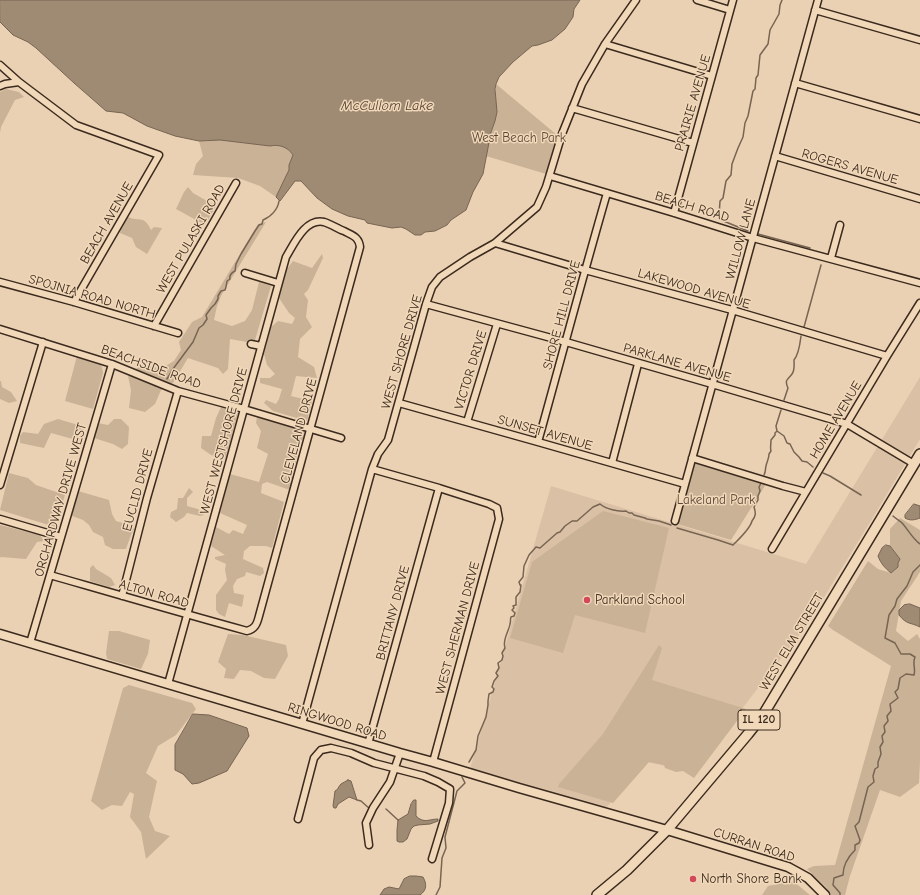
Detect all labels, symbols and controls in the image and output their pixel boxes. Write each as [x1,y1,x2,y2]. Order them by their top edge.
street label: PRAIRIE AVENUE [672,53,714,153]
water label: McCullom Lake [341,98,433,114]
park label: West Beach Park [472,130,566,146]
street label: ROGERS AVENUE [800,146,900,188]
street label: BEACH AVENUE [77,179,137,267]
street label: WEST PULASKI ROAD [153,182,229,296]
street label: BEACH ROAD [653,188,731,226]
street label: WILLOW LANE [723,197,759,281]
street label: SHORE HILL DRIVE [540,259,584,371]
street label: LAKEWOOD AVENUE [636,265,752,313]
street label: SPOJNIA ROAD NORTH [27,271,157,323]
street label: WEST SHORE DRIVE [378,293,426,411]
street label: VICTOR DRIVE [452,329,490,411]
street label: PARKLANE AVENUE [621,340,733,386]
street label: BEACHSIDE ROAD [99,342,203,392]
street label: WEST WESTSHORE DRIVE [197,366,251,516]
street label: CLEVELAND DRIVE [277,377,321,485]
street label: HOME AVENUE [807,378,865,462]
street label: SUNSET AVENUE [496,412,594,454]
street label: ORCHARDWAY DRIVE WEST [32,421,90,579]
street label: EUCLID DRIVE [119,447,157,533]
park label: Lakeland Park [677,492,755,508]
street label: WEST SHERMAN DRIVE [433,560,483,696]
street label: BRITTANY DRIVE [373,564,413,662]
street label: ALTON ROAD [117,577,191,611]
street label: WEST ELM STREET [757,590,827,694]
place label: Parkland School [595,592,685,608]
marker: Parkland School [582,595,592,605]
street label: RINGWOOD ROAD [286,700,388,744]
road number: IL 120 [738,710,780,730]
street label: CURRAN ROAD [711,824,797,866]
place label: North Shore Bank [701,871,802,887]
marker: North Shore Bank [688,874,698,884]

